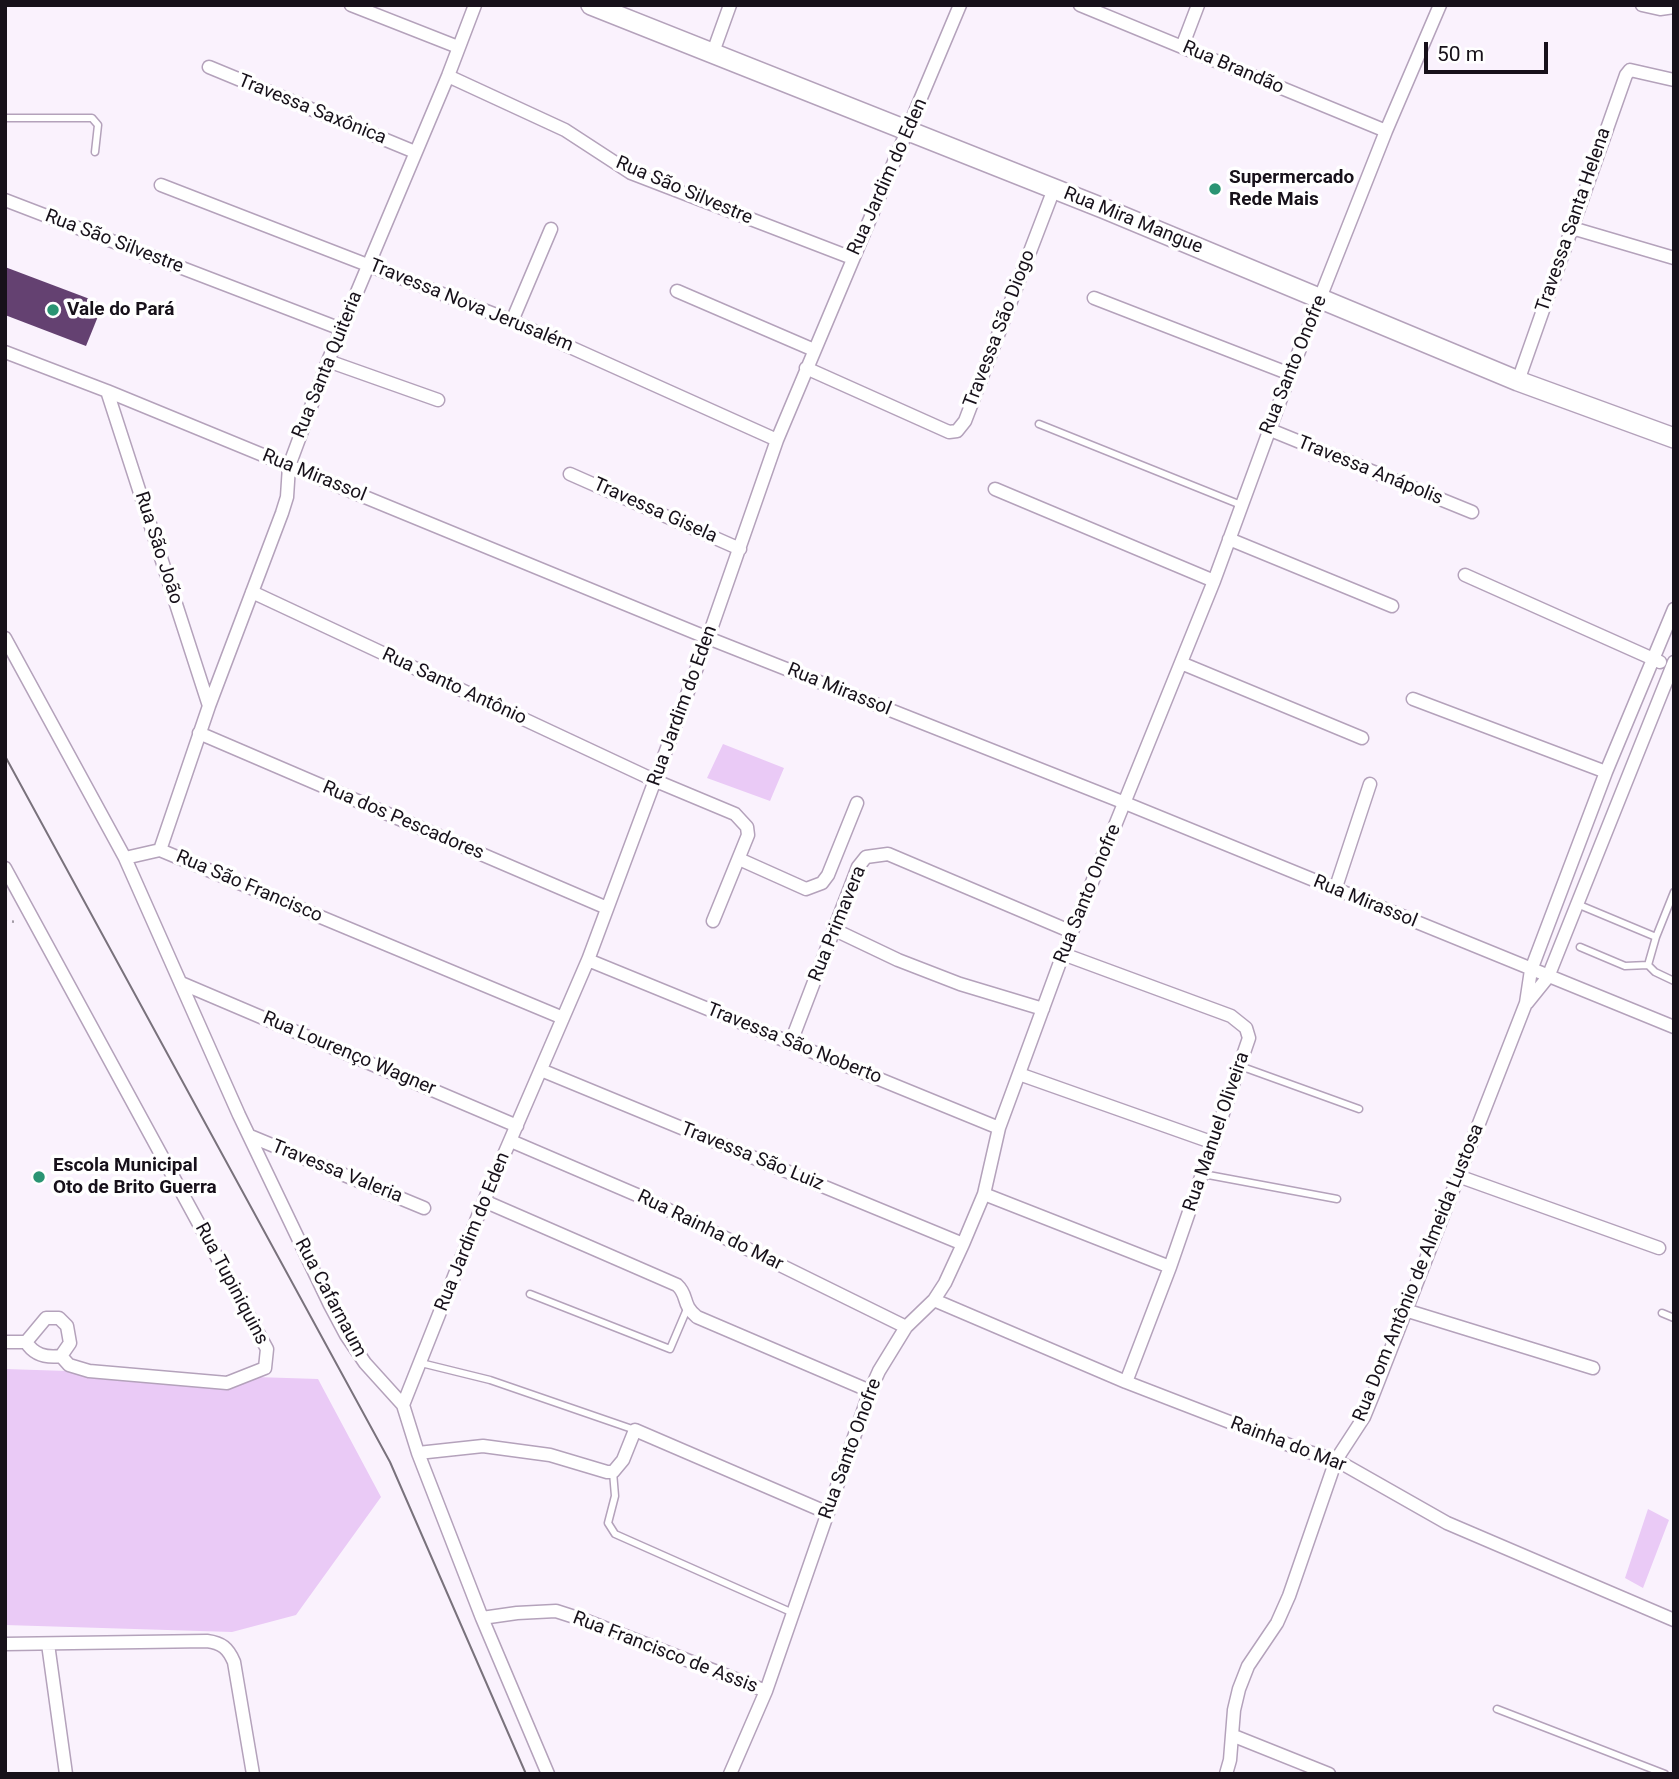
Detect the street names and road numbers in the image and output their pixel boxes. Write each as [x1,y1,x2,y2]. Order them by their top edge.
street label: Rua Brandão [1179,36,1287,100]
street label: Travessa Saxônica [235,70,389,150]
street label: Rua Jardim do Eden [843,95,933,259]
street label: Travessa Santa Helena [1532,125,1616,315]
street label: Rua São Silvestre [612,152,756,230]
street label: Rua Mira Mangue [1060,183,1206,259]
street label: Rua São Silvestre [42,205,186,279]
street label: Travessa São Diogo [959,247,1041,411]
street label: Travessa Nova Jerusalém [366,255,576,357]
street label: Rua Santa Quiteria [288,288,368,442]
street label: Rua Santo Onofre [1256,292,1332,438]
street label: Travessa Anápolis [1294,431,1446,511]
street label: Rua Mirassol [259,445,369,507]
street label: Travessa Gisela [590,474,720,548]
street label: Rua São João [129,489,187,607]
street label: Rua Jardim do Eden [643,623,723,789]
street label: Rua Santo Antônio [378,644,530,730]
street label: Rua Mirassol [784,659,894,721]
street label: Rua dos Pescadores [319,777,487,865]
street label: Rua Santo Onofre [1050,821,1126,967]
street label: Rua São Francisco [172,846,326,928]
street label: Rua Primavera [804,863,872,985]
street label: Rua Mirassol [1310,871,1420,933]
street label: Travessa São Noberto [703,998,885,1090]
street label: Rua Lourenço Wagner [259,1007,439,1101]
street label: Rua Manuel Oliveira [1179,1049,1255,1215]
street label: Travessa São Luiz [677,1118,827,1196]
street label: Rua Dom Antônio de Almeida Lustosa [1349,1121,1489,1425]
street label: Travessa Valeria [268,1135,406,1209]
street label: Rua Jardim do Eden [431,1149,515,1315]
street label: Rua Rainha do Mar [633,1186,787,1276]
street label: Rua Tupiniquins [189,1219,273,1349]
street label: Rua Cafarnaum [289,1235,371,1361]
street label: Rua Santo Onofre [815,1375,887,1523]
street label: Rainha do Mar [1227,1412,1349,1478]
street label: Rua Francisco de Assis [569,1607,761,1699]

